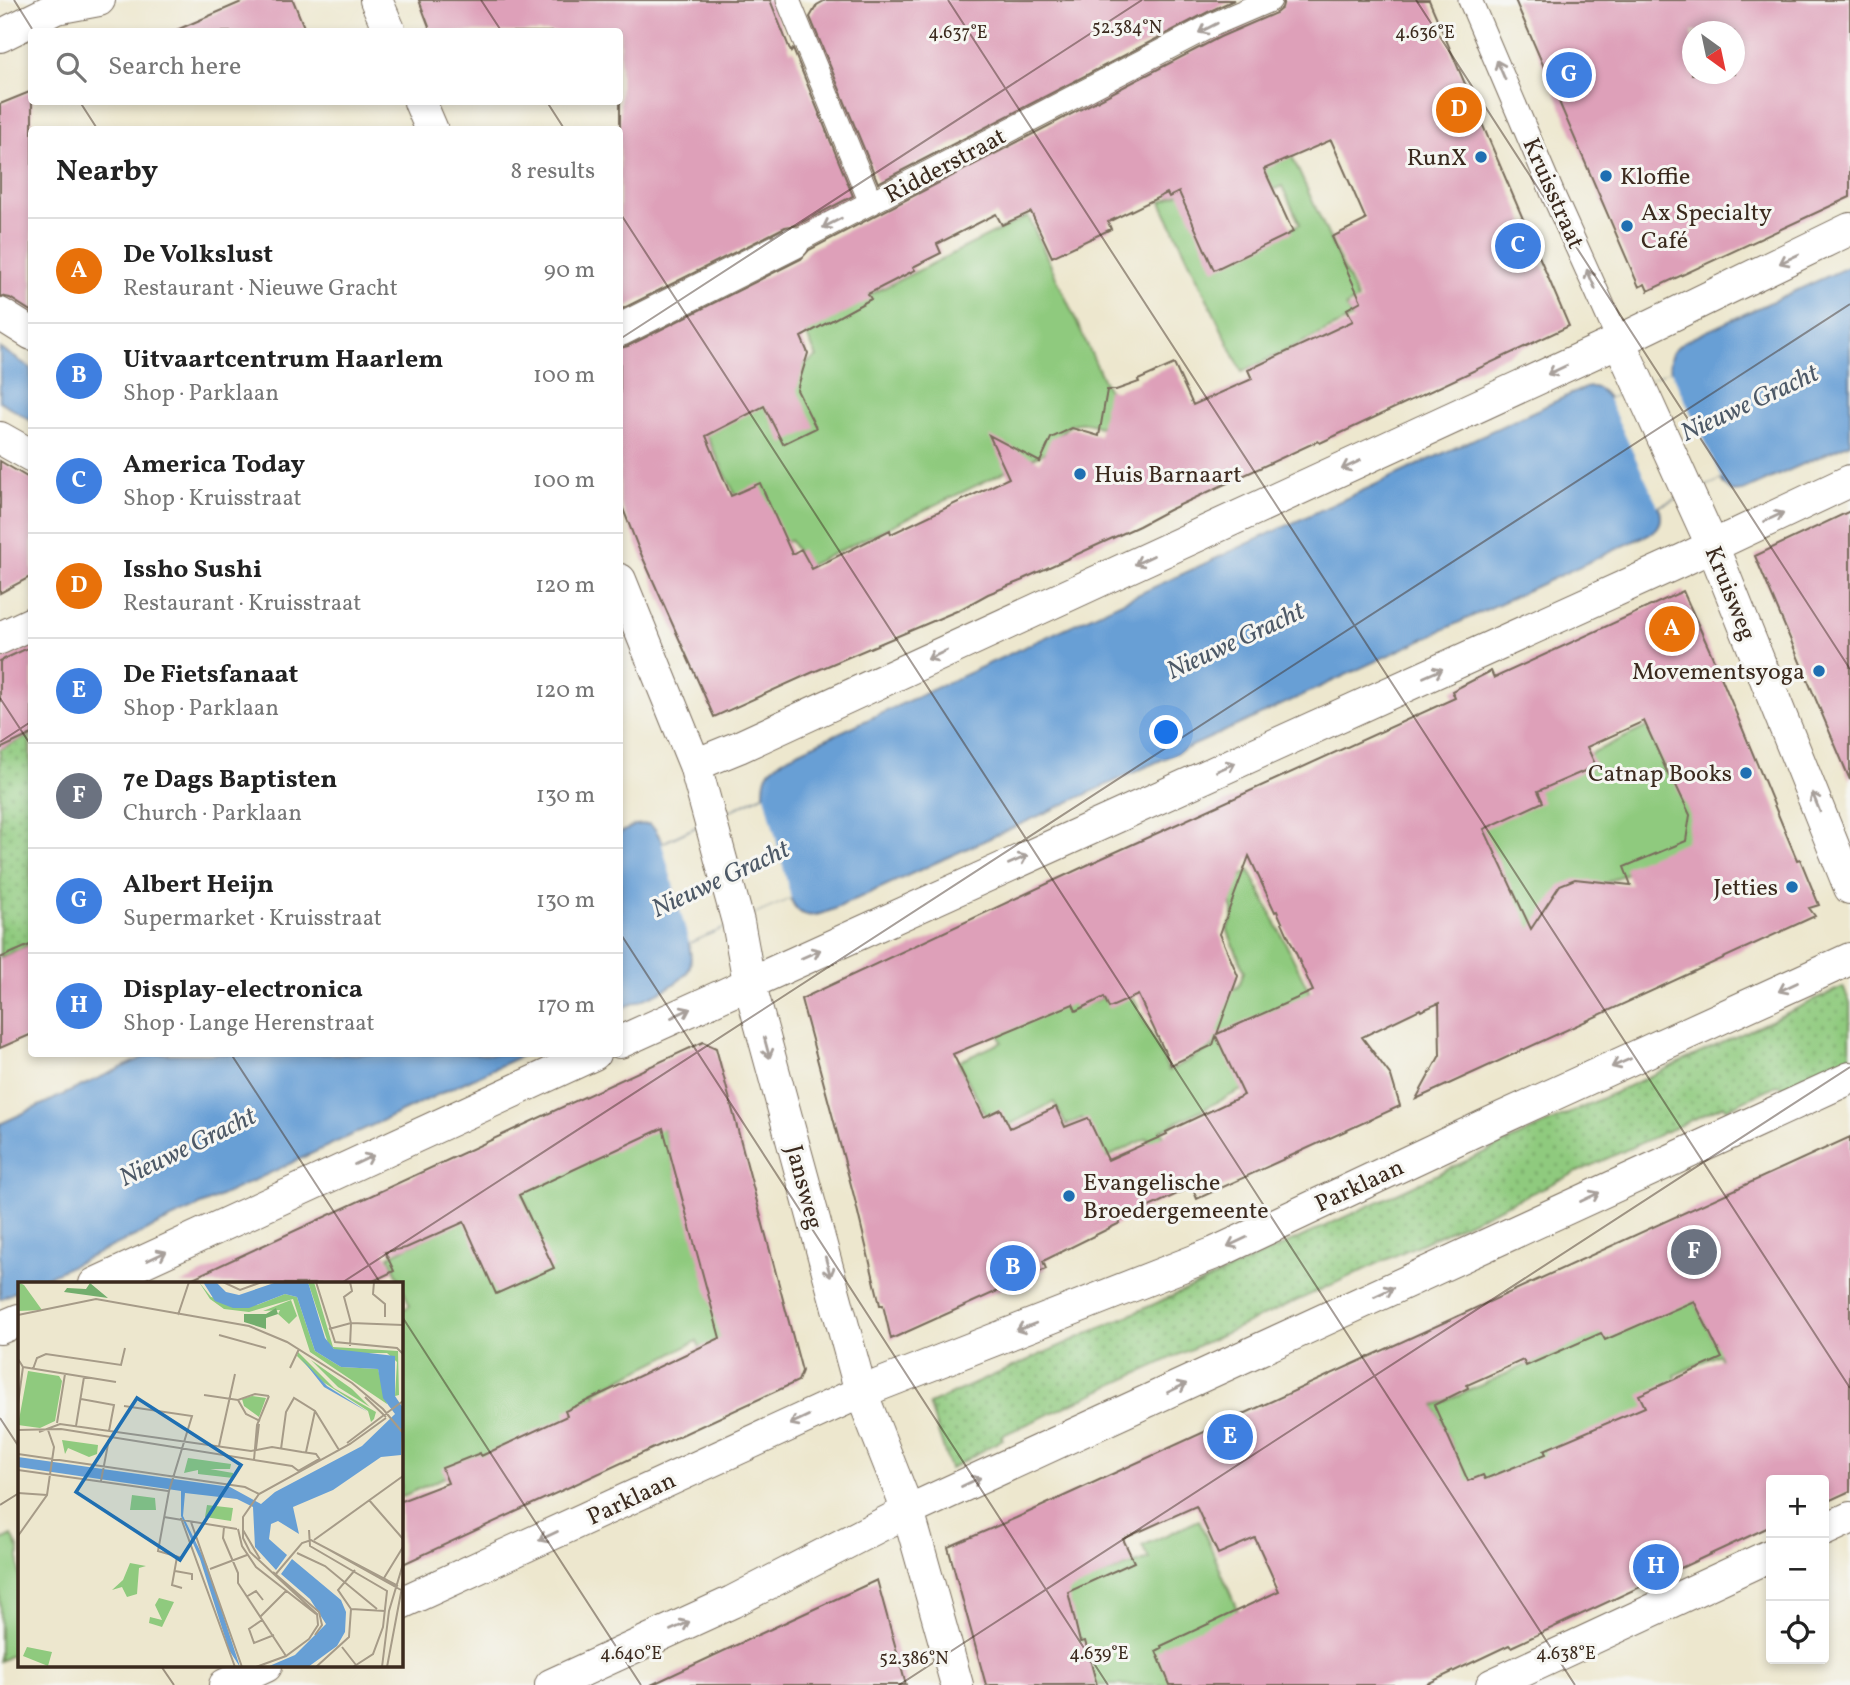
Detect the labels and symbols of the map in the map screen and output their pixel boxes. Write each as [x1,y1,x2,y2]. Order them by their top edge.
text: 52.384°N [1092,16,1162,41]
text: 4.637°E [928,21,988,46]
one-way arrow [1198,21,1219,35]
text: 4.636°E [1395,21,1455,46]
north arrow [1682,21,1745,84]
pin: G [1546,49,1592,101]
one-way arrow [1493,60,1506,82]
pin: D [1436,84,1482,136]
street label: Ridderstraat [879,121,1013,213]
street label: Kruisstraat [1513,133,1592,255]
place label: RunX [1407,142,1467,176]
marker: RunX [1473,149,1489,165]
place label: Kloffie [1620,161,1690,195]
marker: Kloffie [1598,168,1614,184]
place label: Ax Specialty Café [1641,197,1772,259]
one-way arrow [822,216,843,230]
marker: Ax Specialty Café [1619,218,1635,234]
pin: C [1495,220,1541,272]
one-way arrow [1779,253,1800,266]
one-way arrow [1584,269,1597,290]
water label: Nieuwe Gracht [1675,356,1825,451]
one-way arrow [1547,364,1569,377]
place label: Huis Barnaart [1094,459,1242,493]
one-way arrow [1341,459,1362,472]
marker: Huis Barnaart [1072,466,1088,482]
one-way arrow [1763,509,1784,523]
street label: Kruisweg [1695,542,1763,646]
one-way arrow [1134,554,1155,567]
water label: Nieuwe Gracht [1161,594,1311,689]
pin: A [1649,603,1695,655]
one-way arrow [927,649,949,662]
place label: Movementsyoga [1632,656,1805,690]
marker: Movementsyoga [1811,663,1827,679]
one-way arrow [1422,666,1443,679]
your location [1149,715,1183,749]
place label: Catnap Books [1588,758,1732,792]
one-way arrow [1214,760,1236,773]
marker: Catnap Books [1738,765,1754,781]
one-way arrow [1808,792,1821,813]
water label: Nieuwe Gracht [646,832,796,927]
one-way arrow [1007,853,1028,866]
place label: Jetties [1713,872,1778,906]
marker: Jetties [1784,879,1800,895]
one-way arrow [800,947,821,960]
one-way arrow [1778,981,1799,995]
one-way arrow [670,1006,692,1019]
one-way arrow [761,1036,774,1059]
one-way arrow [1611,1057,1632,1071]
water label: Nieuwe Gracht [113,1099,263,1197]
street label: Jansweg [776,1142,831,1233]
street label: Parklaan [1310,1151,1410,1222]
one-way arrow [353,1153,374,1166]
place label: Evangelische Broedergemeente [1083,1167,1269,1229]
marker: Evangelische Broedergemeente [1061,1188,1077,1204]
one-way arrow [1579,1190,1601,1203]
pin: F [1671,1226,1717,1278]
one-way arrow [1227,1236,1248,1250]
pin: B [990,1242,1036,1294]
one-way arrow [146,1248,167,1262]
one-way arrow [822,1256,835,1278]
inset map [18,1282,402,1668]
one-way arrow [1373,1285,1394,1298]
one-way arrow [1016,1322,1038,1335]
one-way arrow [1166,1380,1187,1394]
pin: E [1207,1411,1253,1463]
one-way arrow [789,1414,810,1427]
street label: Parklaan [582,1464,682,1535]
one-way arrow [959,1475,981,1488]
one-way arrow [538,1530,559,1543]
pin: H [1633,1541,1679,1593]
one-way arrow [669,1619,690,1632]
text: 4.640°E [600,1642,662,1667]
text: 4.639°E [1069,1642,1129,1667]
text: 4.638°E [1536,1642,1596,1667]
text: 52.386°N [879,1647,949,1672]

